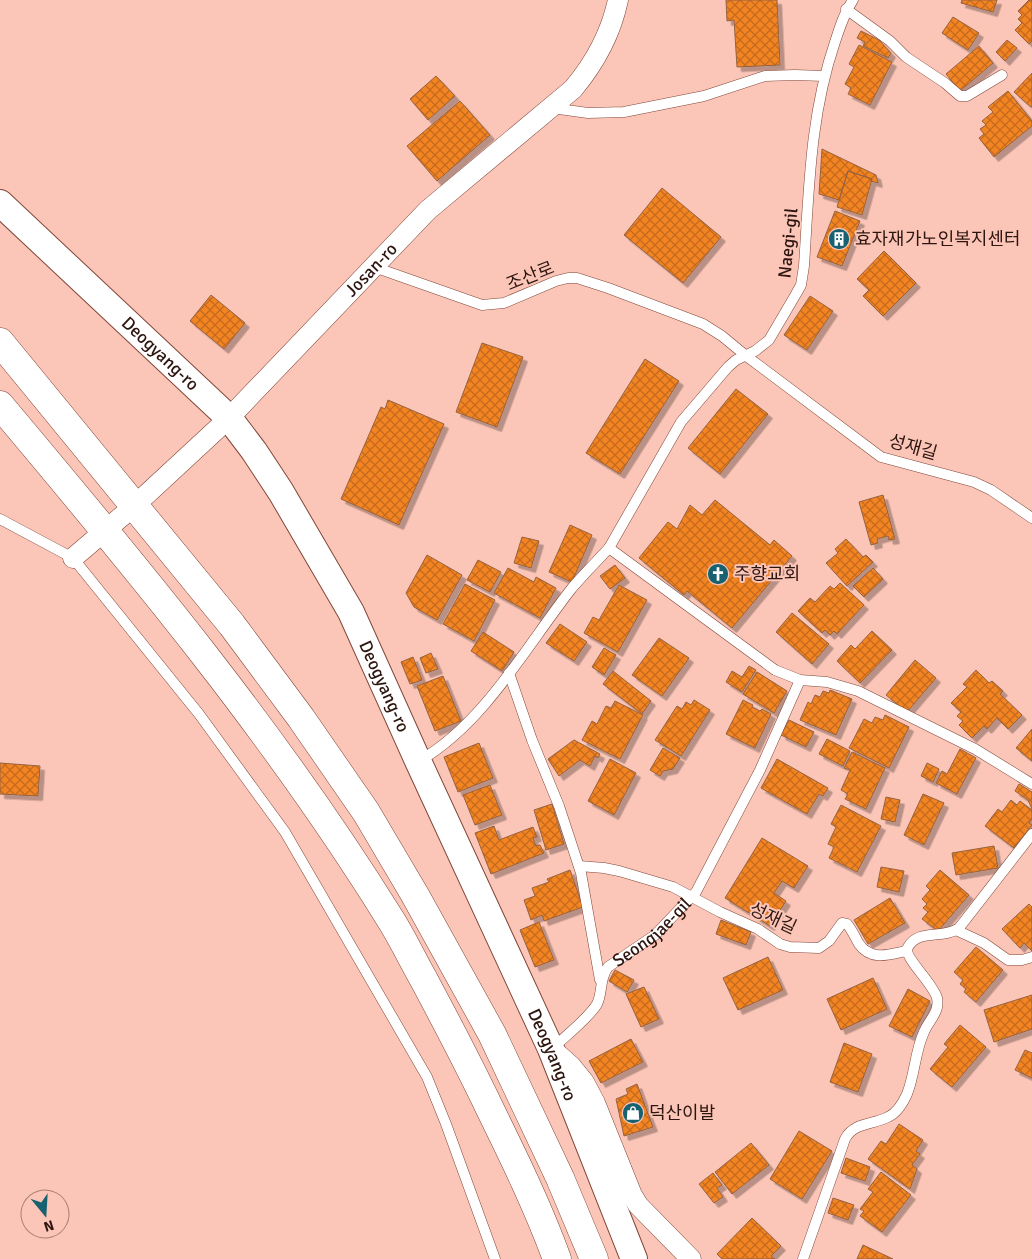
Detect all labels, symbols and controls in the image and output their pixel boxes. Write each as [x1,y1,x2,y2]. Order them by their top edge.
street label: Naegi-gil [773,207,803,279]
building icon: 효자재가노인복지센터 [827,227,851,251]
place label: 효자재가노인복지센터 [855,228,1021,250]
street label: Josan-ro [340,238,402,301]
street label: 조산로 [503,256,557,296]
street label: Deogyang-ro [117,312,204,395]
street label: 성재길 [886,430,940,464]
church icon: 주향교회 [706,562,730,586]
place label: 주향교회 [734,563,800,585]
street label: Deogyang-ro [354,637,415,736]
street label: Seongjae-gil [608,893,696,972]
street label: 성재길 [746,898,800,938]
street label: Deogyang-ro [523,1005,581,1104]
shop icon: 덕산이발 [621,1101,645,1125]
place label: 덕산이발 [649,1102,715,1124]
north arrow [20,1189,70,1239]
text: N [42,1216,56,1235]

